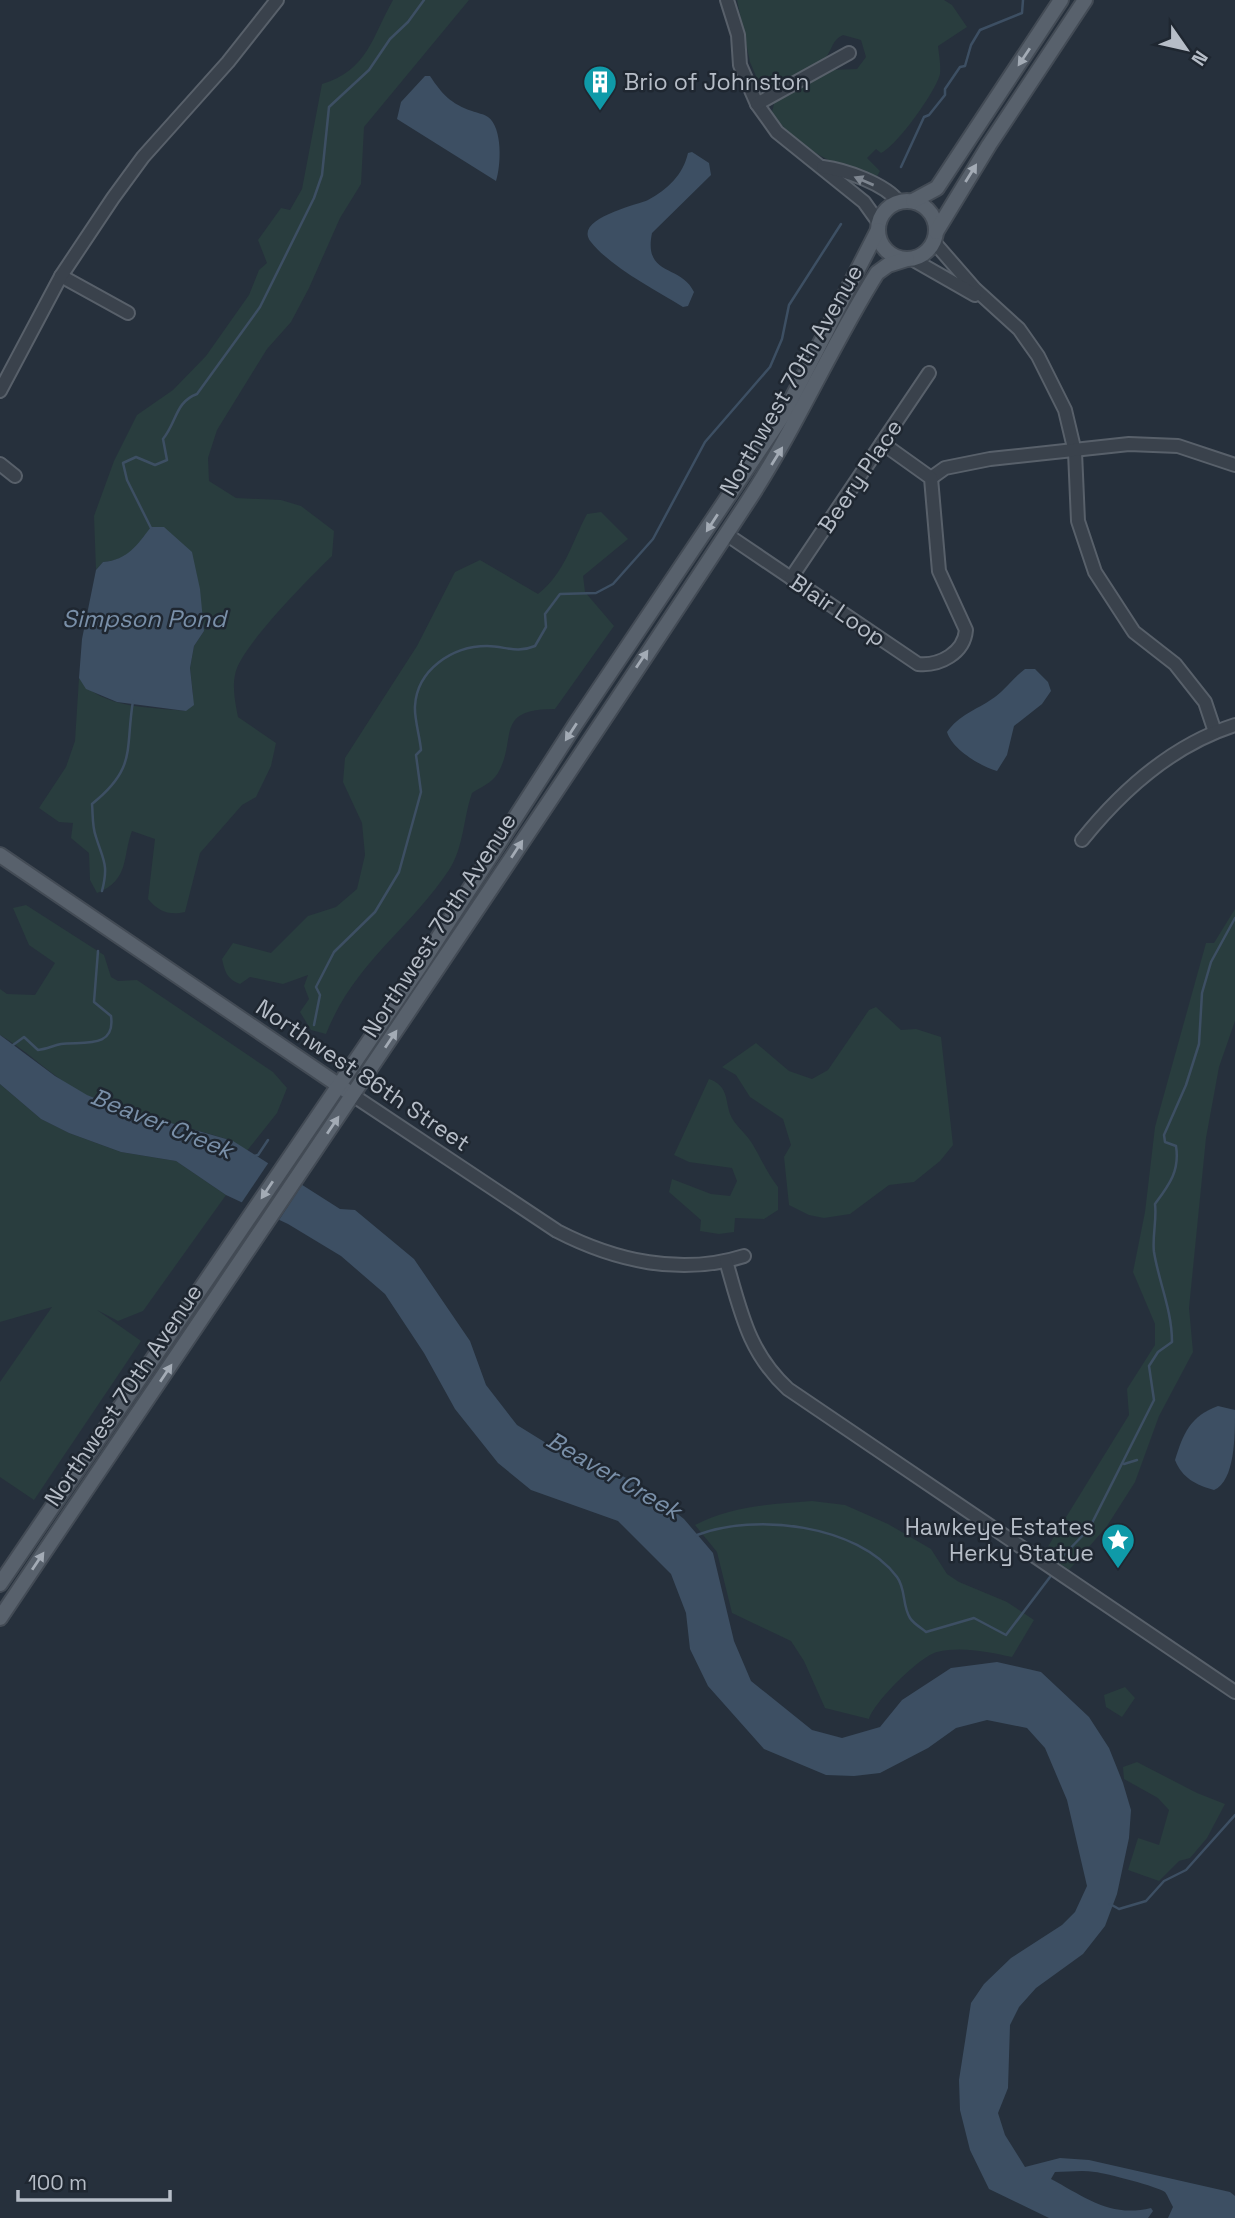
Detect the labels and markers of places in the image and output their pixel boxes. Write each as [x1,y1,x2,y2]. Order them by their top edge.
building icon: Brio of Johnston [581,63,619,112]
place label: Brio of Johnston [624,67,809,97]
place label: Hawkeye Estates Herky Statue [905,1512,1094,1568]
place icon: Hawkeye Estates Herky Statue [1099,1521,1137,1570]

